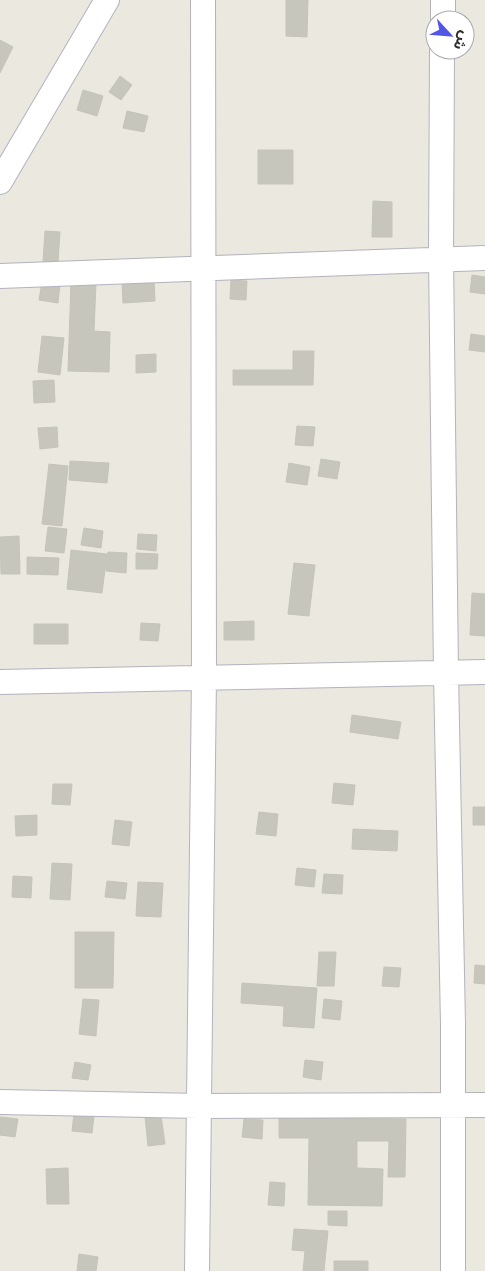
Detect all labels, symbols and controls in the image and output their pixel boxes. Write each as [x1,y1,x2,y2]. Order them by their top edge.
north arrow [425,10,475,60]
text: ش [448,28,475,54]

